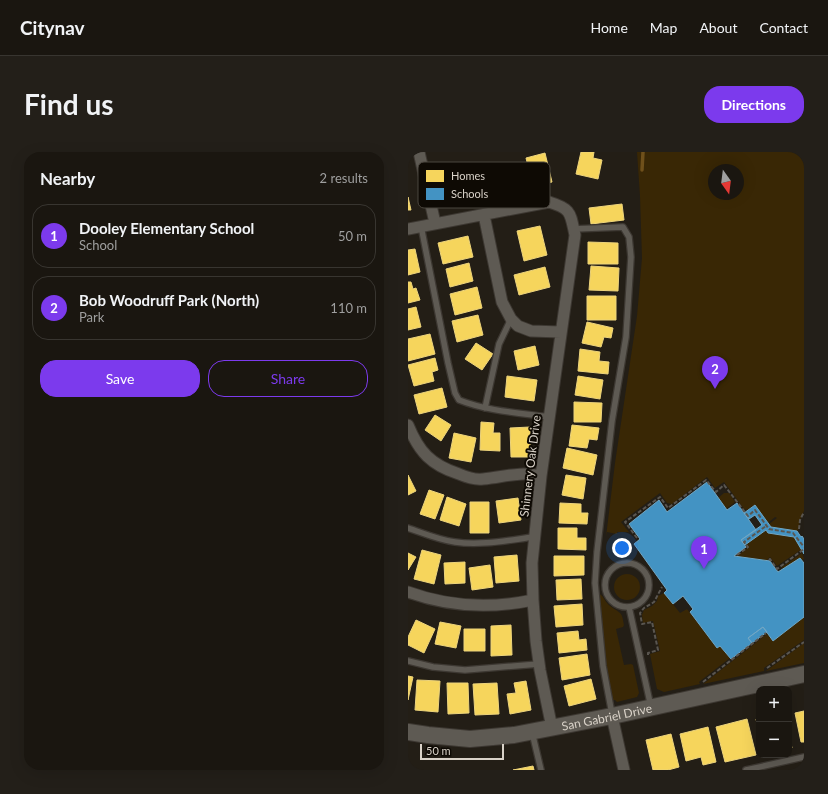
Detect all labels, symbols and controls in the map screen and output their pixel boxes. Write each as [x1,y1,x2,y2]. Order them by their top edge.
text: Citynav [20,16,85,39]
text: Home [590,19,628,36]
text: Map [650,19,677,36]
text: About [699,19,737,36]
text: Contact [759,19,808,36]
button: Directions [704,86,804,123]
text: Find us [24,87,114,121]
legend [418,162,550,208]
north arrow [708,164,744,200]
text: Nearby [40,168,95,189]
text: Homes [451,169,485,182]
text: 2 results [320,170,368,186]
text: Schools [451,187,488,200]
text: Dooley Elementary School [79,219,254,237]
text: 1 [50,228,58,244]
text: 50 m [338,228,367,244]
text: School [79,237,117,253]
text: Bob Woodruff Park (North) [79,291,259,309]
text: 2 [50,300,58,316]
text: 110 m [330,300,367,316]
text: Park [79,309,104,325]
pin: 2 [702,356,728,389]
button: Save [40,360,200,397]
button: Share [208,360,368,397]
street label: Shinnery Oak Drive [516,414,544,518]
pin: 1 [691,536,717,569]
your location [612,538,632,558]
map controls [756,686,792,758]
button: + [756,686,792,722]
street label: San Gabriel Drive [560,700,653,733]
button: − [756,722,792,758]
scale bar [420,742,504,761]
text: 50 m [426,744,451,757]

